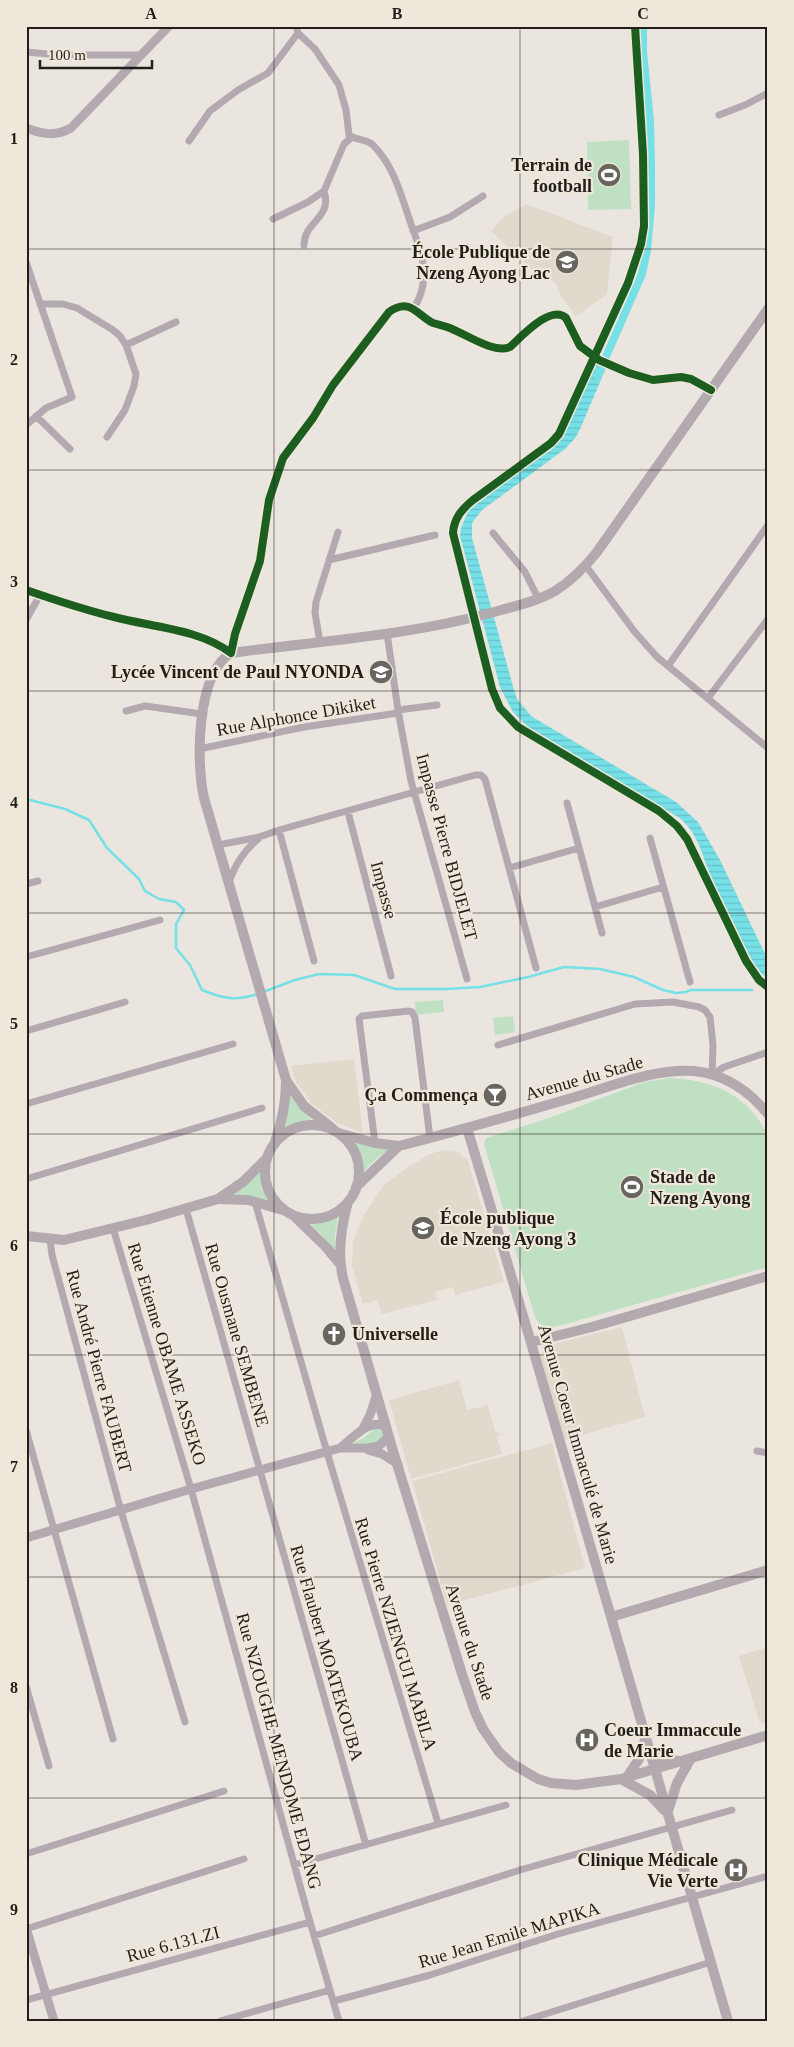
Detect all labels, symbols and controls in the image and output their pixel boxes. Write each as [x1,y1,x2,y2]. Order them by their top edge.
text: A [145,5,157,22]
text: B [392,5,403,22]
text: C [637,5,649,22]
scale bar [40,38,152,70]
text: 100 m [48,47,86,63]
text: 1 [10,130,18,147]
place label: Terrain de football [511,155,592,196]
sports icon: Terrain de football [596,162,622,188]
place label: École Publique de Nzeng Ayong Lac [412,241,550,283]
school or university icon: École Publique de Nzeng Ayong Lac [554,249,580,275]
text: 2 [10,351,18,368]
text: 3 [10,573,18,590]
school or university icon: Lycée Vincent de Paul NYONDA [368,659,394,685]
place label: Lycée Vincent de Paul NYONDA [111,662,364,682]
street label: Rue Alphonce Dikiket [215,692,377,740]
street label: Impasse Pierre BIDJELET [412,751,482,943]
text: 4 [10,794,18,811]
street label: Impasse [367,859,401,921]
text: 5 [10,1015,18,1032]
street label: Avenue du Stade [523,1052,645,1104]
bar icon: Ça Commença [482,1082,508,1108]
place label: Ça Commença [365,1085,478,1105]
place label: Stade de Nzeng Ayong [650,1167,750,1208]
sports icon: Stade de Nzeng Ayong [619,1174,645,1200]
place label: École publique de Nzeng Ayong 3 [440,1207,576,1249]
school or university icon: École publique de Nzeng Ayong 3 [410,1215,436,1241]
text: 6 [10,1237,18,1254]
street label: Rue Etienne OBAME ASSEKO [124,1240,210,1468]
street label: Rue Ousmane SEMBENE [201,1241,273,1429]
street label: Rue André Pierre FAUBERT [62,1267,136,1475]
church icon: Universelle [321,1321,347,1347]
street label: Avenue Coeur Immaculé de Marie [534,1322,622,1566]
place label: Universelle [352,1324,438,1344]
text: 7 [10,1458,18,1475]
street label: Rue Pierre NZIENGUI MABILA [351,1515,441,1753]
street label: Rue Flaubert MOATEKOUBA [287,1543,367,1763]
street label: Avenue du Stade [442,1581,498,1703]
street label: Rue NZOUGHE MENDOME EDANG [232,1611,326,1891]
text: 8 [10,1679,18,1696]
place label: Coeur Immaccule de Marie [604,1720,741,1761]
hospital icon: Coeur Immaccule de Marie [574,1727,600,1753]
place label: Clinique Médicale Vie Verte [578,1850,718,1891]
hospital icon: Clinique Médicale Vie Verte [723,1857,749,1883]
street label: Rue Jean Emile MAPIKA [416,1898,602,1972]
text: 9 [10,1901,18,1918]
street label: Rue 6.131.ZI [124,1922,222,1966]

